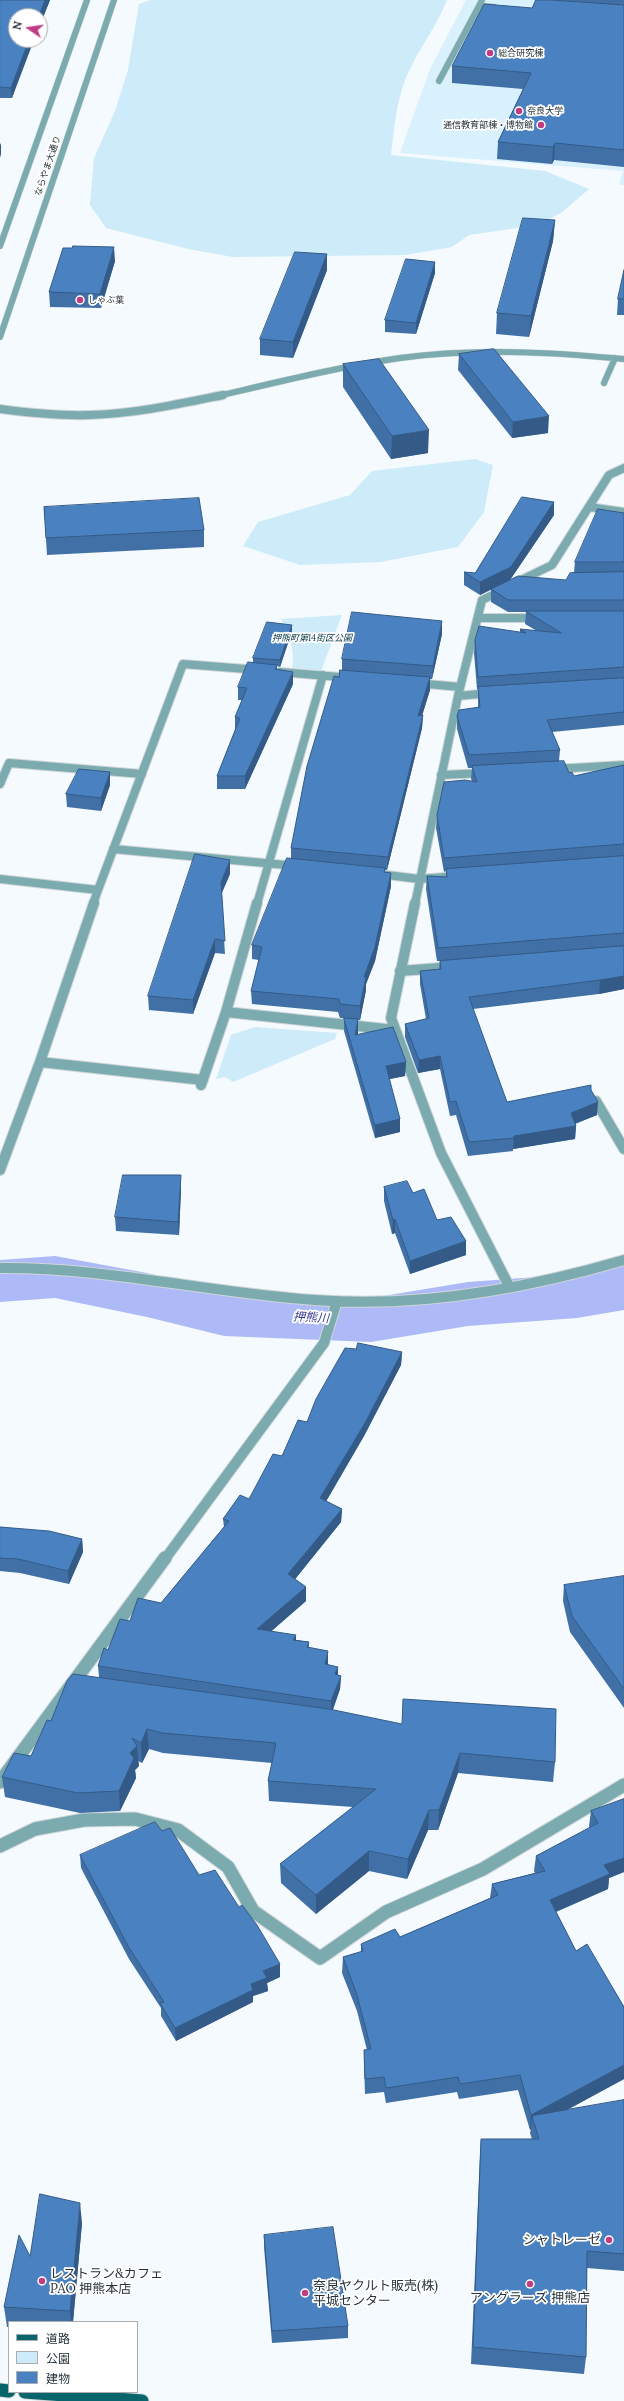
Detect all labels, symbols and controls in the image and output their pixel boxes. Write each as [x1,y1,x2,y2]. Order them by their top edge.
north arrow [8,8,48,48]
text: N [10,20,25,31]
marker: 総合研究棟 [485,48,495,58]
place label: 総合研究棟 [498,48,543,58]
marker: 奈良大学 [514,106,524,116]
place label: 奈良大学 [527,106,563,116]
place label: 通信教育部棟・博物館 [443,120,533,130]
marker: 通信教育部棟・博物館 [536,120,546,130]
street label: ならやま大通り [33,134,63,198]
marker: しゃぶ葉 [75,295,85,305]
place label: しゃぶ葉 [88,295,124,305]
park label: 押熊町第14街区公園 [272,633,352,643]
water label: 押熊川 [293,1310,329,1326]
place label: シャトレーゼ [523,2232,601,2248]
marker: シャトレーゼ [604,2235,614,2245]
place label: レストラン&カフェ PAO 押熊本店 [50,2266,163,2297]
marker: レストラン&カフェ PAO 押熊本店 [37,2276,47,2286]
place label: 奈良ヤクルト販売(株) 平城センター [313,2278,438,2309]
marker: アングラーズ 押熊店 [525,2279,535,2289]
marker: 奈良ヤクルト販売(株) 平城センター [300,2288,310,2298]
place label: アングラーズ 押熊店 [470,2290,590,2306]
legend [8,2321,138,2393]
text: 道路 [46,2331,70,2346]
text: 公園 [46,2351,70,2366]
text: 建物 [46,2371,70,2386]

